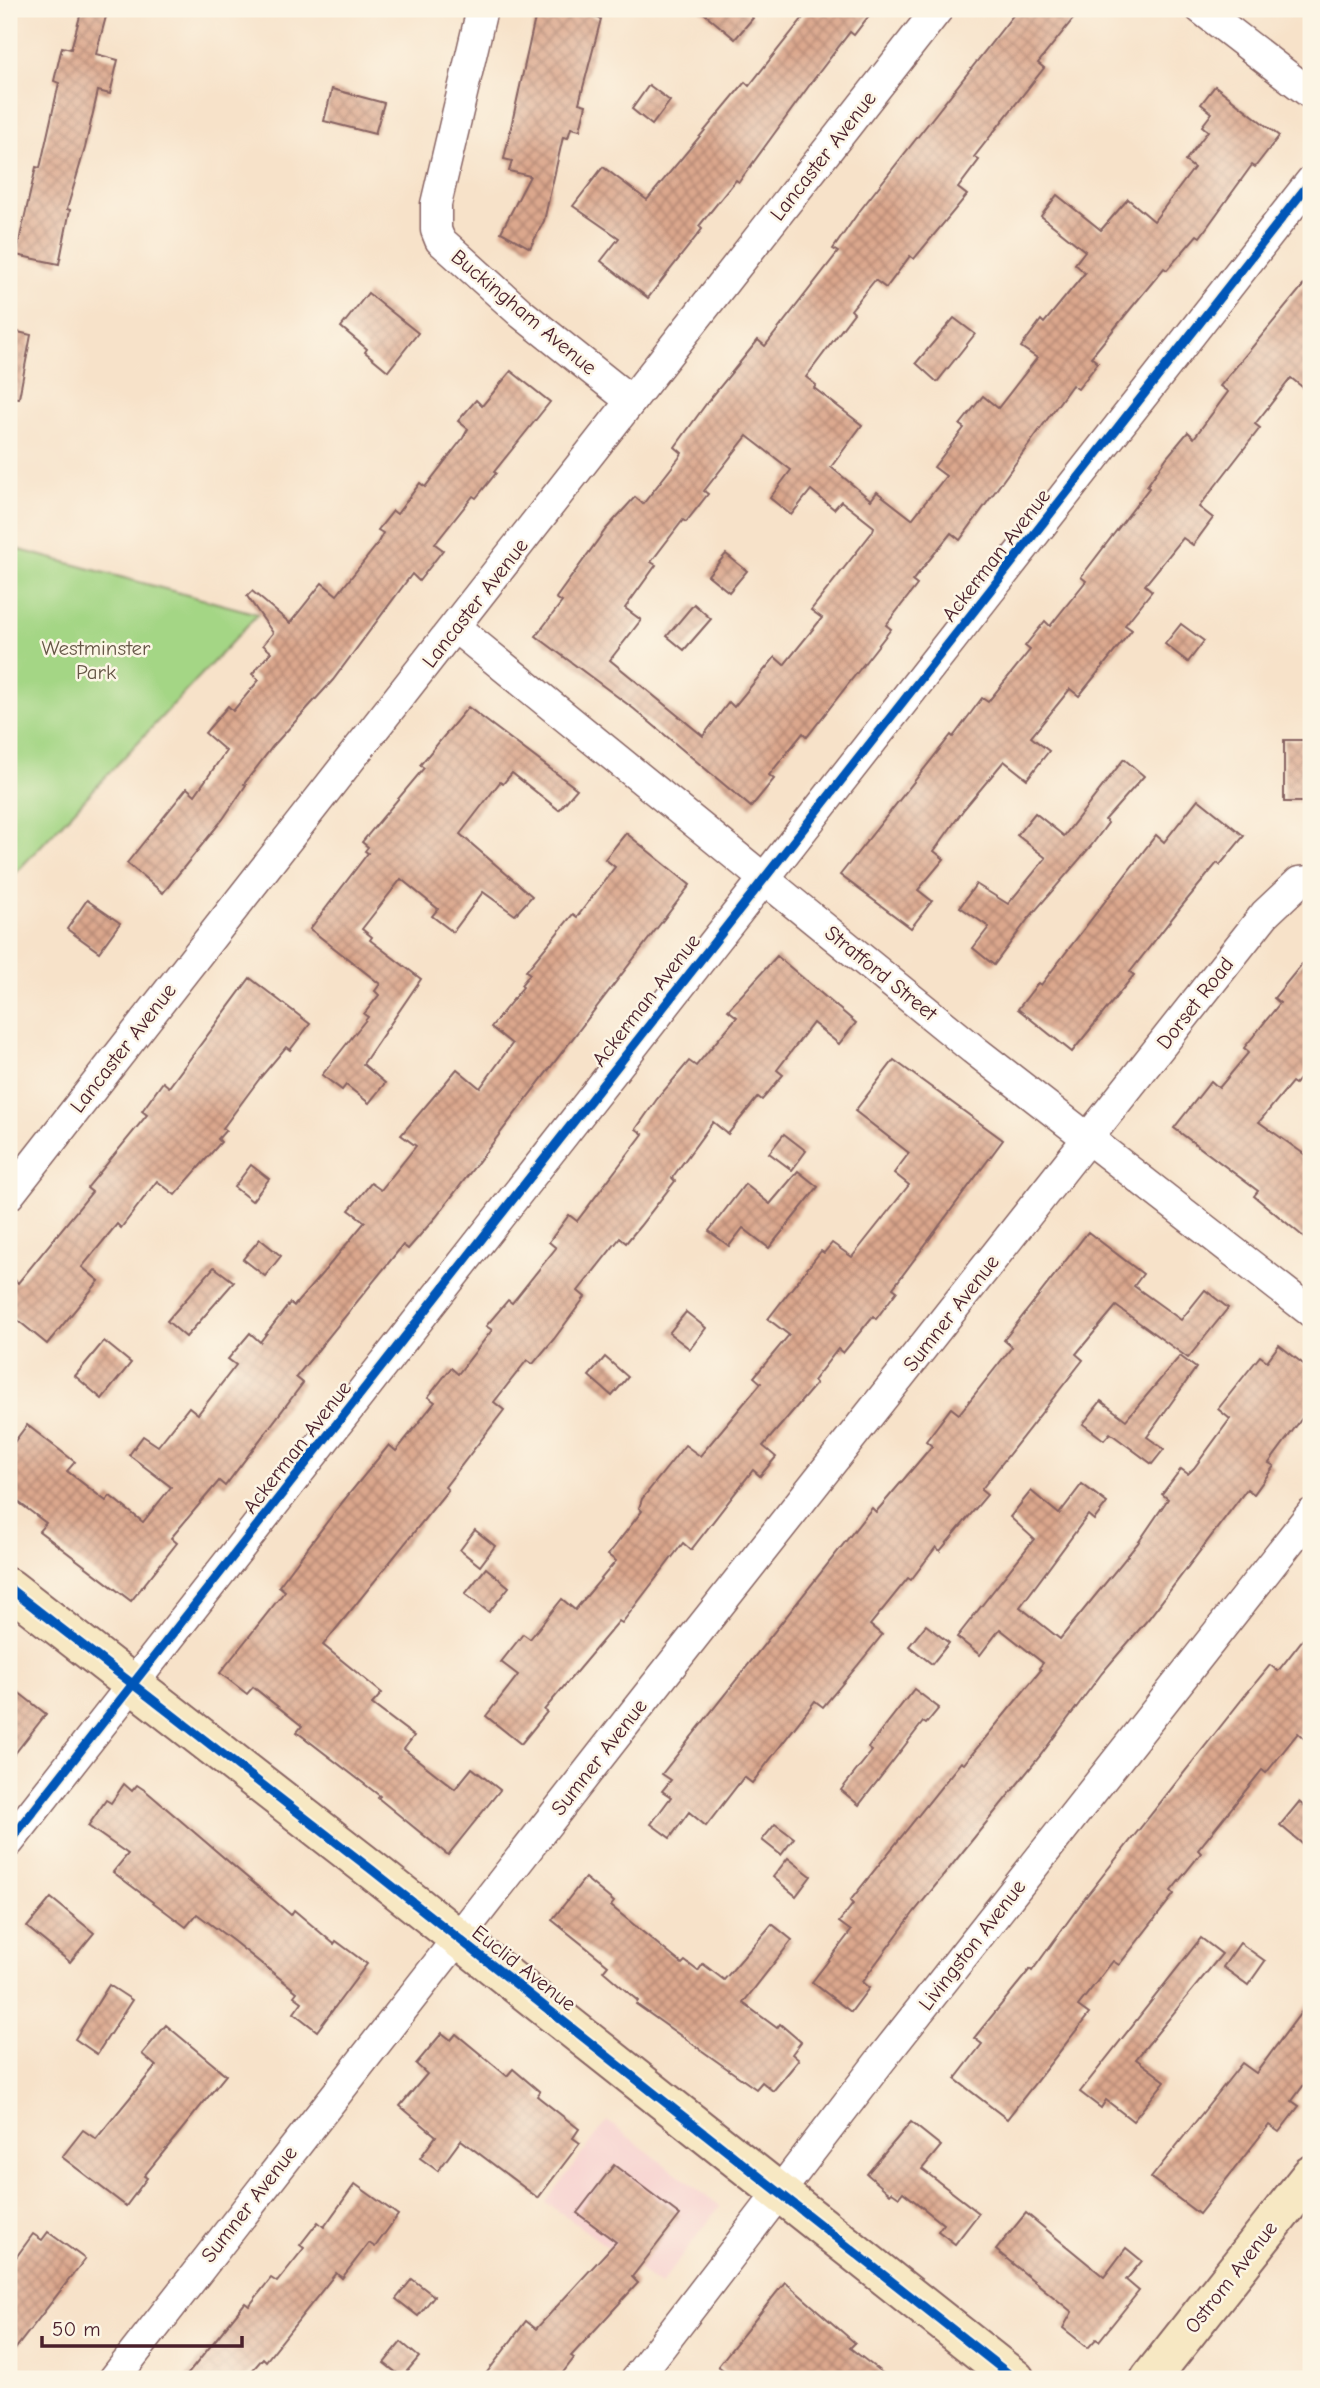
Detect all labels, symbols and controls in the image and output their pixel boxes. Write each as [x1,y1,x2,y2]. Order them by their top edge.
street label: Lancaster Avenue [765,87,881,225]
street label: Buckingham Avenue [447,244,601,380]
street label: Ackerman Avenue [937,484,1055,626]
street label: Lancaster Avenue [417,534,533,672]
park label: Westminster Park [42,636,151,684]
street label: Stratford Street [820,920,943,1026]
street label: Ackerman Avenue [587,929,705,1071]
street label: Dorset Road [1152,952,1238,1054]
street label: Lancaster Avenue [65,979,181,1117]
street label: Sumner Avenue [898,1250,1004,1376]
street label: Ackerman Avenue [238,1376,356,1518]
street label: Sumner Avenue [546,1694,652,1820]
street label: Livingston Avenue [913,1875,1031,2015]
street label: Euclid Avenue [467,1920,581,2016]
street label: Sumner Avenue [196,2141,302,2267]
street label: Ostrom Avenue [1180,2216,1282,2338]
scale bar [42,2304,242,2348]
text: 50 m [52,2317,101,2341]

